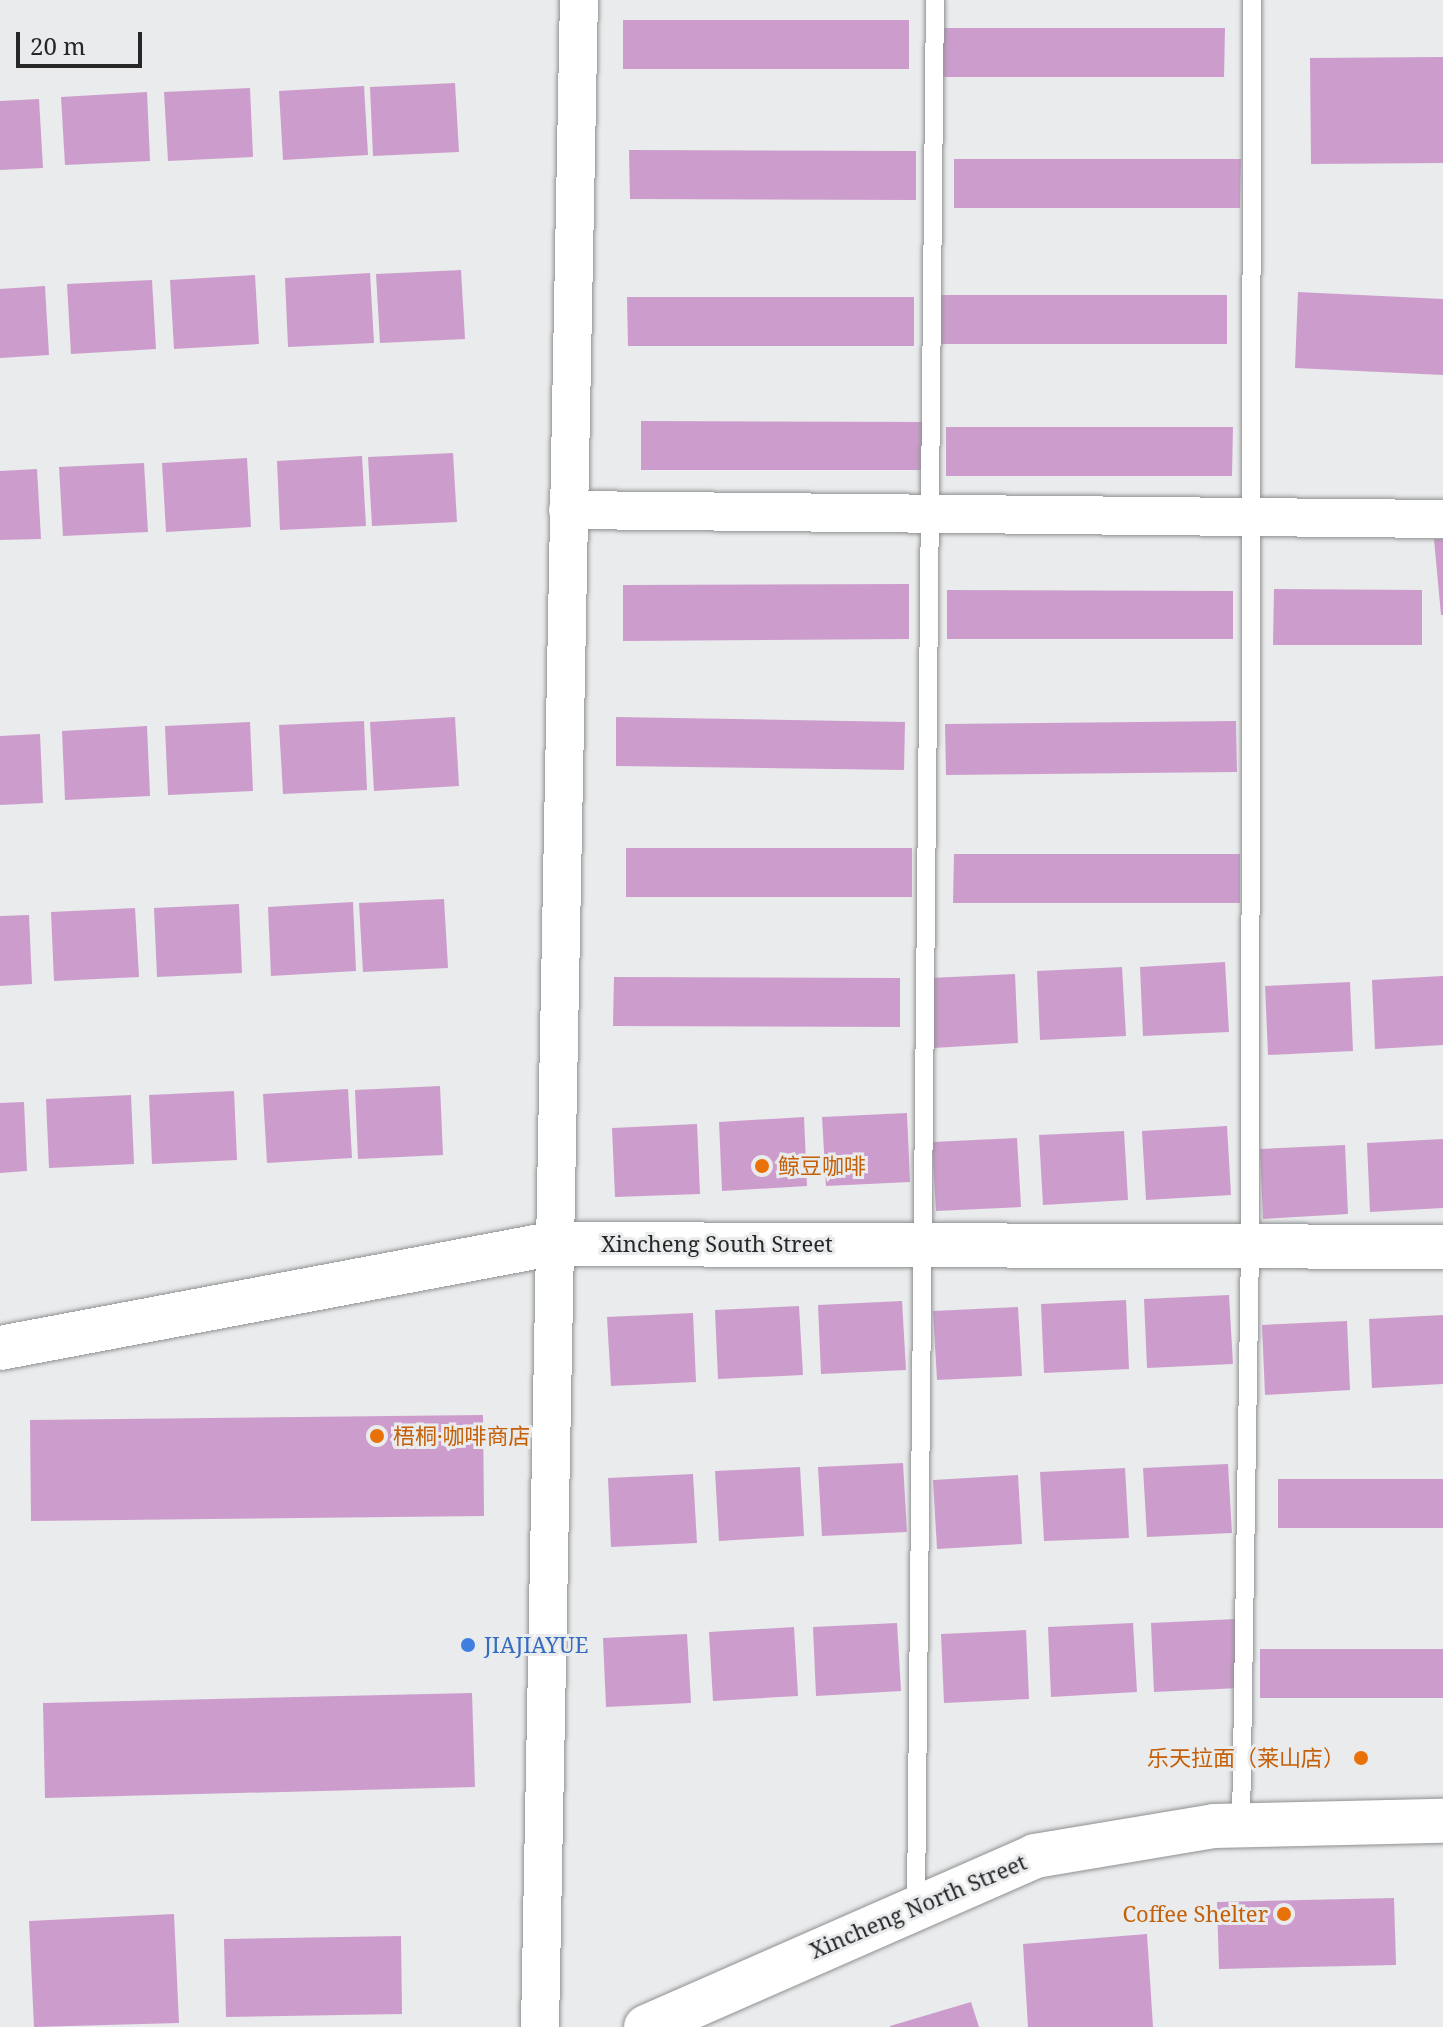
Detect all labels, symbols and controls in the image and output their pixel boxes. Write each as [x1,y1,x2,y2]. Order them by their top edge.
scale bar [20,16,146,66]
text: 20 m [30,29,86,62]
place label: 鲸豆咖啡 [778,1153,866,1179]
marker: 鲸豆咖啡 [753,1157,771,1175]
street label: Xincheng South Street [601,1231,833,1257]
place label: 梧桐·咖啡商店 [393,1423,530,1449]
marker: 梧桐·咖啡商店 [368,1427,386,1445]
place label: JIAJIAYUE [484,1632,589,1658]
marker: JIAJIAYUE [459,1636,477,1654]
place label: 乐天拉面（莱山店） [1147,1745,1345,1771]
marker: 乐天拉面（莱山店） [1352,1749,1370,1767]
street label: Xincheng North Street [806,1848,1030,1964]
place label: Coffee Shelter [1123,1901,1268,1927]
marker: Coffee Shelter [1275,1905,1293,1923]

